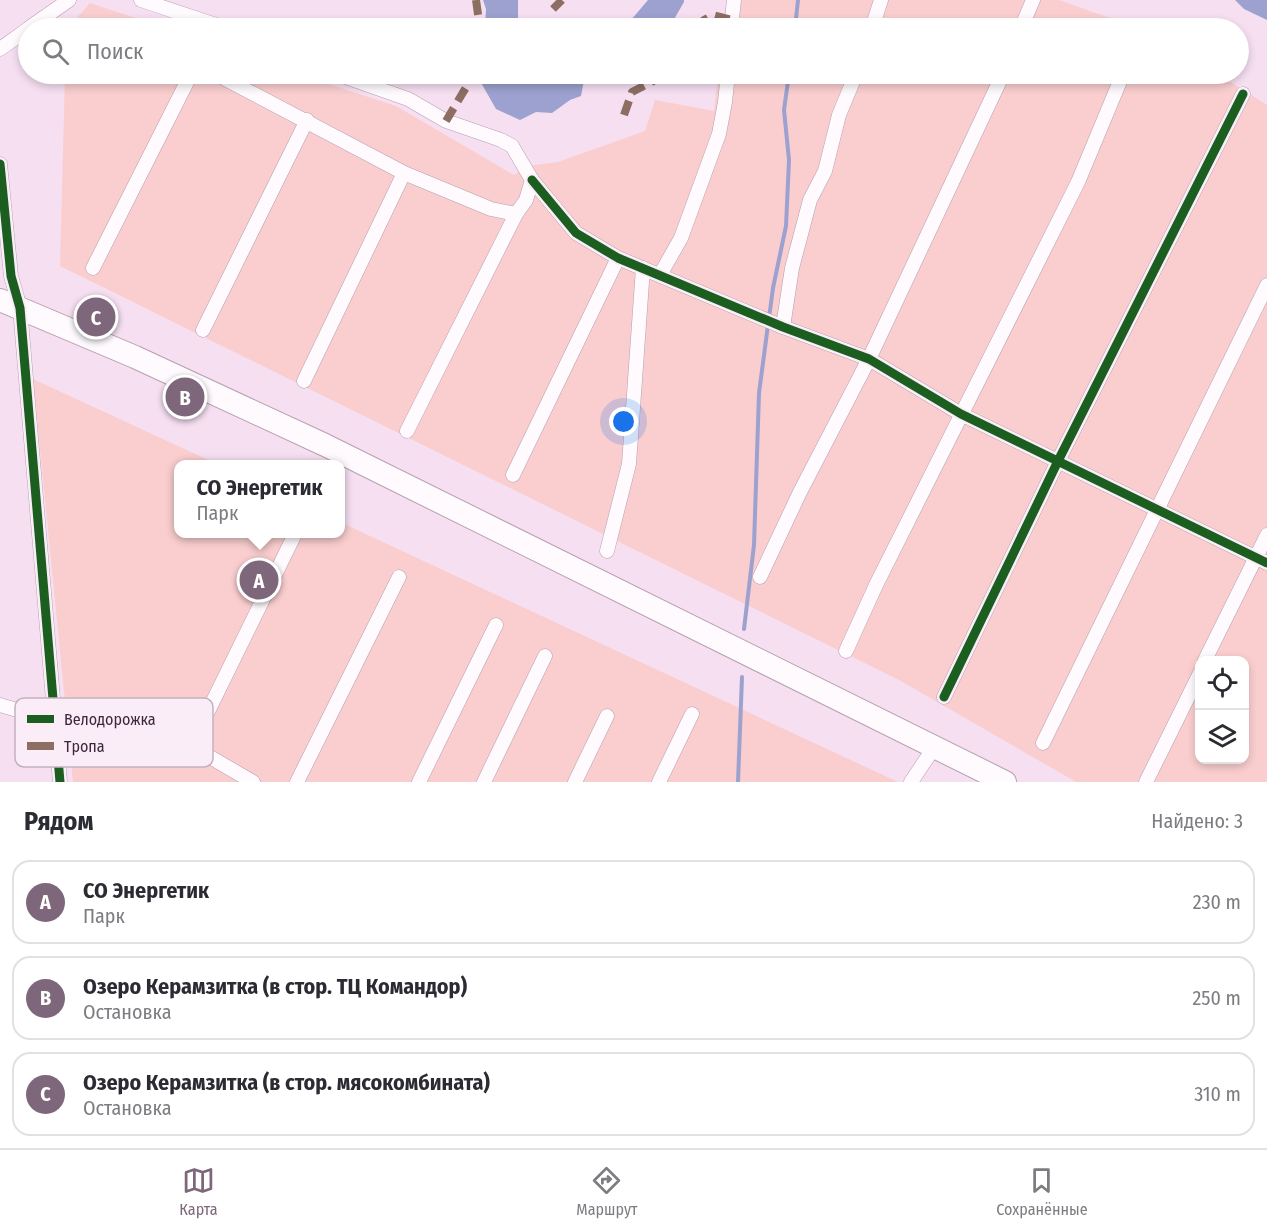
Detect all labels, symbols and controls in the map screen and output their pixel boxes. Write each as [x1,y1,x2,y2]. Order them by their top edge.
search box [18,18,1249,84]
icon: search [39,35,72,68]
text: Поиск [87,38,143,65]
pin: C [76,294,116,340]
pin: B [166,374,204,420]
your location [609,407,638,436]
popup [174,460,345,538]
text: СО Энергетик [196,474,323,501]
text: Парк [196,501,238,525]
pin: A [240,558,278,602]
map controls [1195,656,1249,764]
button: locate [1195,656,1249,710]
legend [15,698,213,767]
text: Велодорожка [64,710,156,729]
button: layers [1195,710,1249,764]
text: Тропа [64,737,105,756]
text: Рядом [24,806,93,837]
text: Найдено: 3 [1151,809,1243,833]
text: СО Энергетик [83,877,209,904]
text: A [40,890,51,914]
text: 230 m [1193,890,1241,914]
text: Парк [83,904,125,928]
text: Озеро Керамзитка (в стор. ТЦ Командор) [83,973,467,1000]
text: B [40,986,51,1010]
text: 250 m [1193,986,1241,1010]
text: Остановка [83,1000,171,1024]
text: Озеро Керамзитка (в стор. мясокомбината) [83,1069,490,1096]
text: C [40,1082,51,1106]
text: 310 m [1194,1082,1241,1106]
text: Остановка [83,1096,171,1120]
tab: Карта [179,1164,218,1219]
tab: Маршрут [576,1164,638,1219]
tab: Сохранённые [996,1164,1088,1219]

